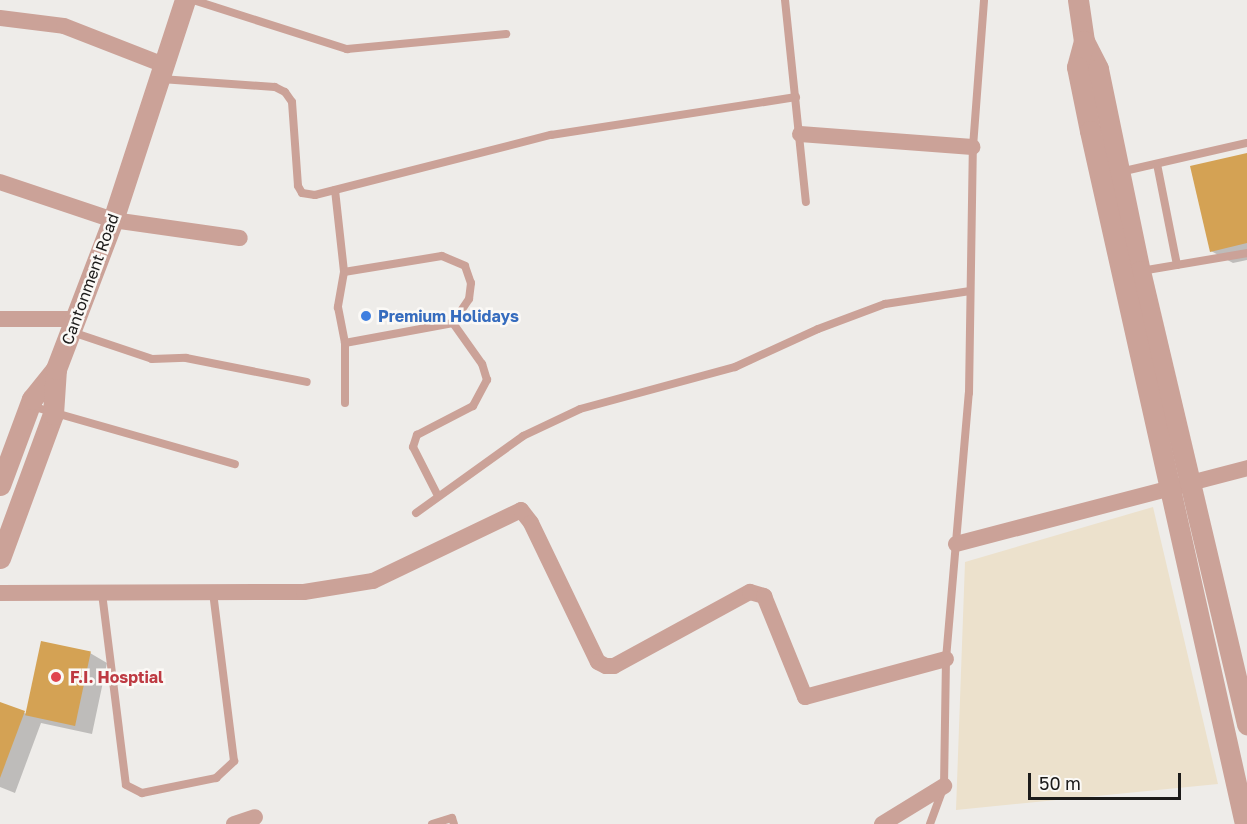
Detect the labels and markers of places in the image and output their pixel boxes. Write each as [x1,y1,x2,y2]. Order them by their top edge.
place label: Premium Holidays [378,306,519,326]
marker: Premium Holidays [359,309,373,323]
place label: F.I. Hosptial [70,667,163,687]
marker: F.I. Hosptial [47,668,65,686]

